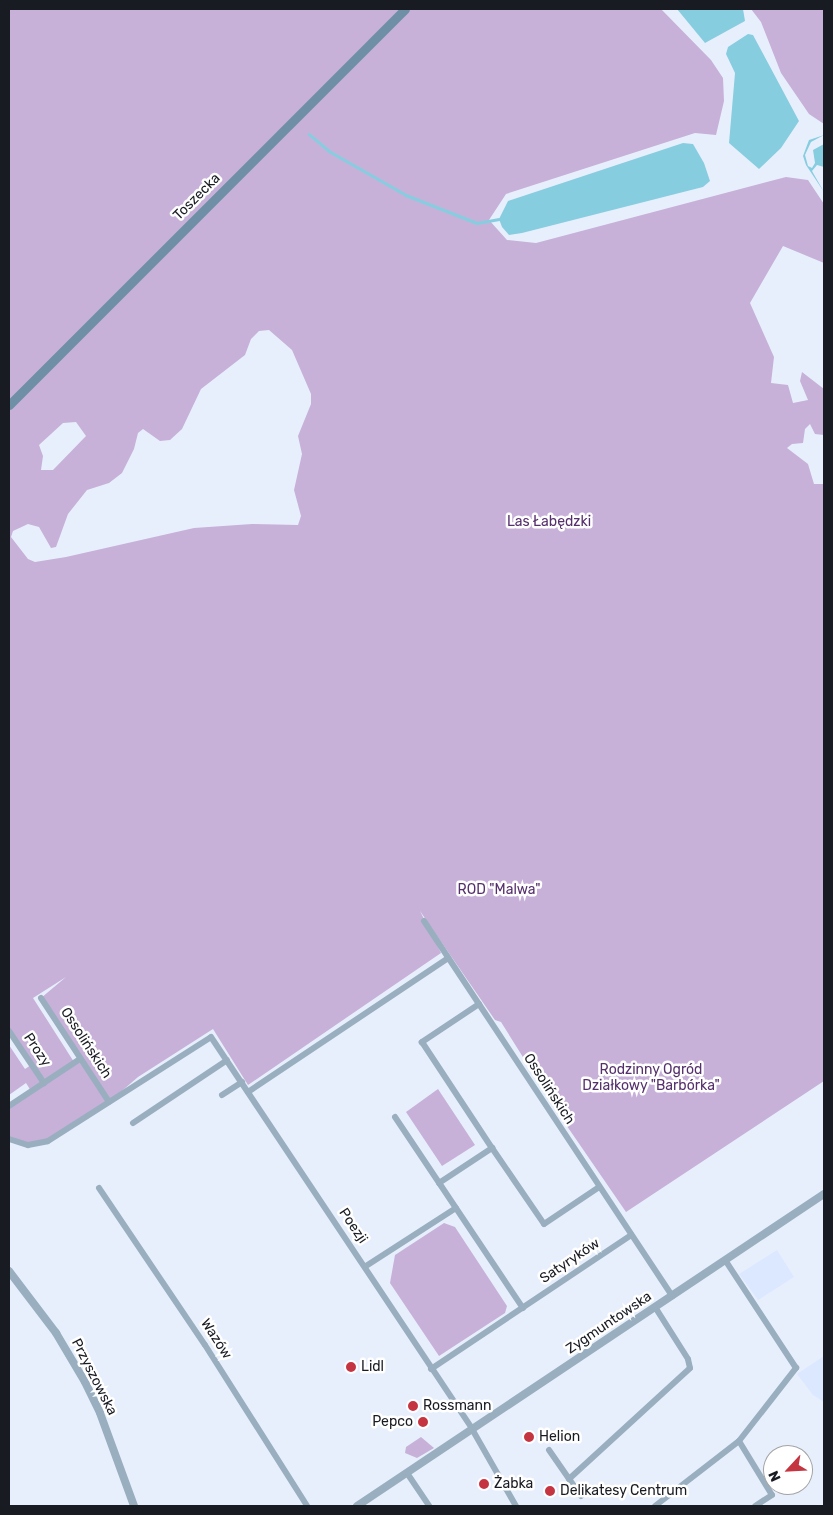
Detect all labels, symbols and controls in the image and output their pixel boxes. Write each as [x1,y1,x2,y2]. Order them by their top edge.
street label: Toszecka [170,170,224,224]
park label: Las Łabędzki [507,514,591,530]
park label: ROD "Malwa" [458,882,540,898]
street label: Ossolińskich [57,1004,115,1082]
street label: Prozy [20,1030,54,1070]
street label: Ossolińskich [520,1050,578,1128]
park label: Rodzinny Ogród Działkowy "Barbórka" [582,1062,720,1094]
street label: Poezji [335,1205,371,1247]
street label: Satyryków [537,1235,603,1287]
street label: Zygmuntowska [563,1288,655,1358]
street label: Wazów [197,1316,235,1362]
street label: Przyszowska [67,1336,121,1418]
place label: Lidl [361,1359,384,1375]
marker: Lidl [345,1361,357,1373]
place label: Rossmann [423,1398,492,1414]
marker: Rossmann [407,1400,419,1412]
place label: Pepco [372,1414,413,1430]
marker: Pepco [417,1416,429,1428]
place label: Helion [539,1429,580,1445]
marker: Helion [523,1431,535,1443]
north arrow [763,1445,813,1495]
text: N [765,1468,785,1484]
place label: Żabka [494,1476,533,1492]
marker: Żabka [478,1478,490,1490]
place label: Delikatesy Centrum [560,1483,688,1499]
marker: Delikatesy Centrum [544,1485,556,1497]

